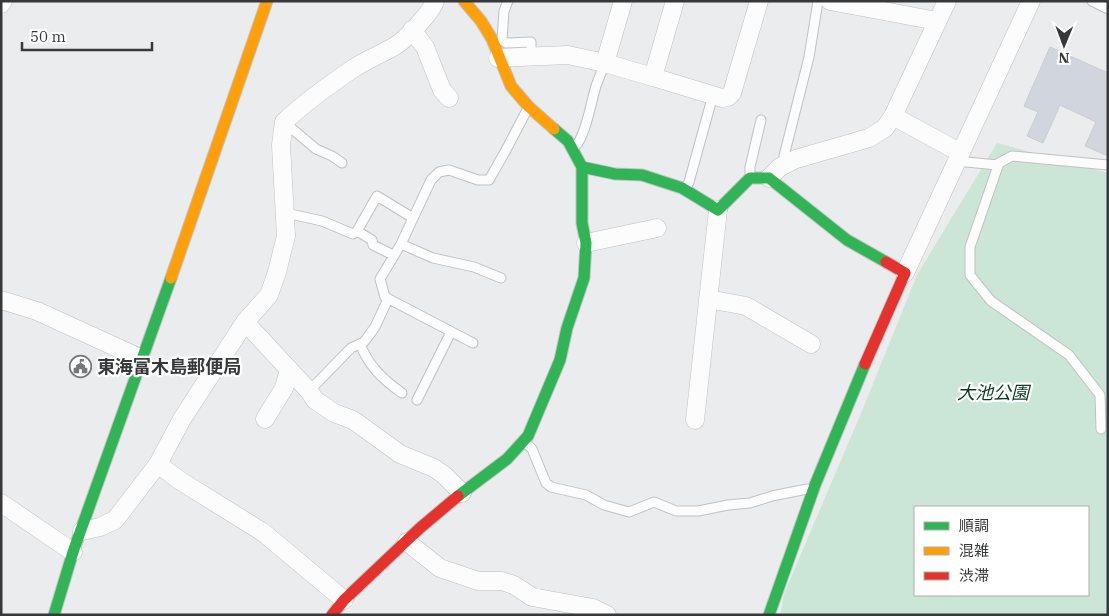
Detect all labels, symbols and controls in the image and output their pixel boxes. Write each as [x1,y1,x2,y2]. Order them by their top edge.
scale bar [22,20,152,52]
north arrow [1039,20,1089,70]
text: 50 m [30,27,66,46]
text: N [1058,49,1069,67]
public building icon: 東海富木島郵便局 [69,354,93,378]
place label: 東海富木島郵便局 [97,355,241,378]
park label: 大池公園 [957,381,1032,404]
legend [914,506,1089,596]
text: 順調 [959,516,989,535]
text: 混雑 [959,541,989,560]
text: 渋滞 [959,566,989,585]

